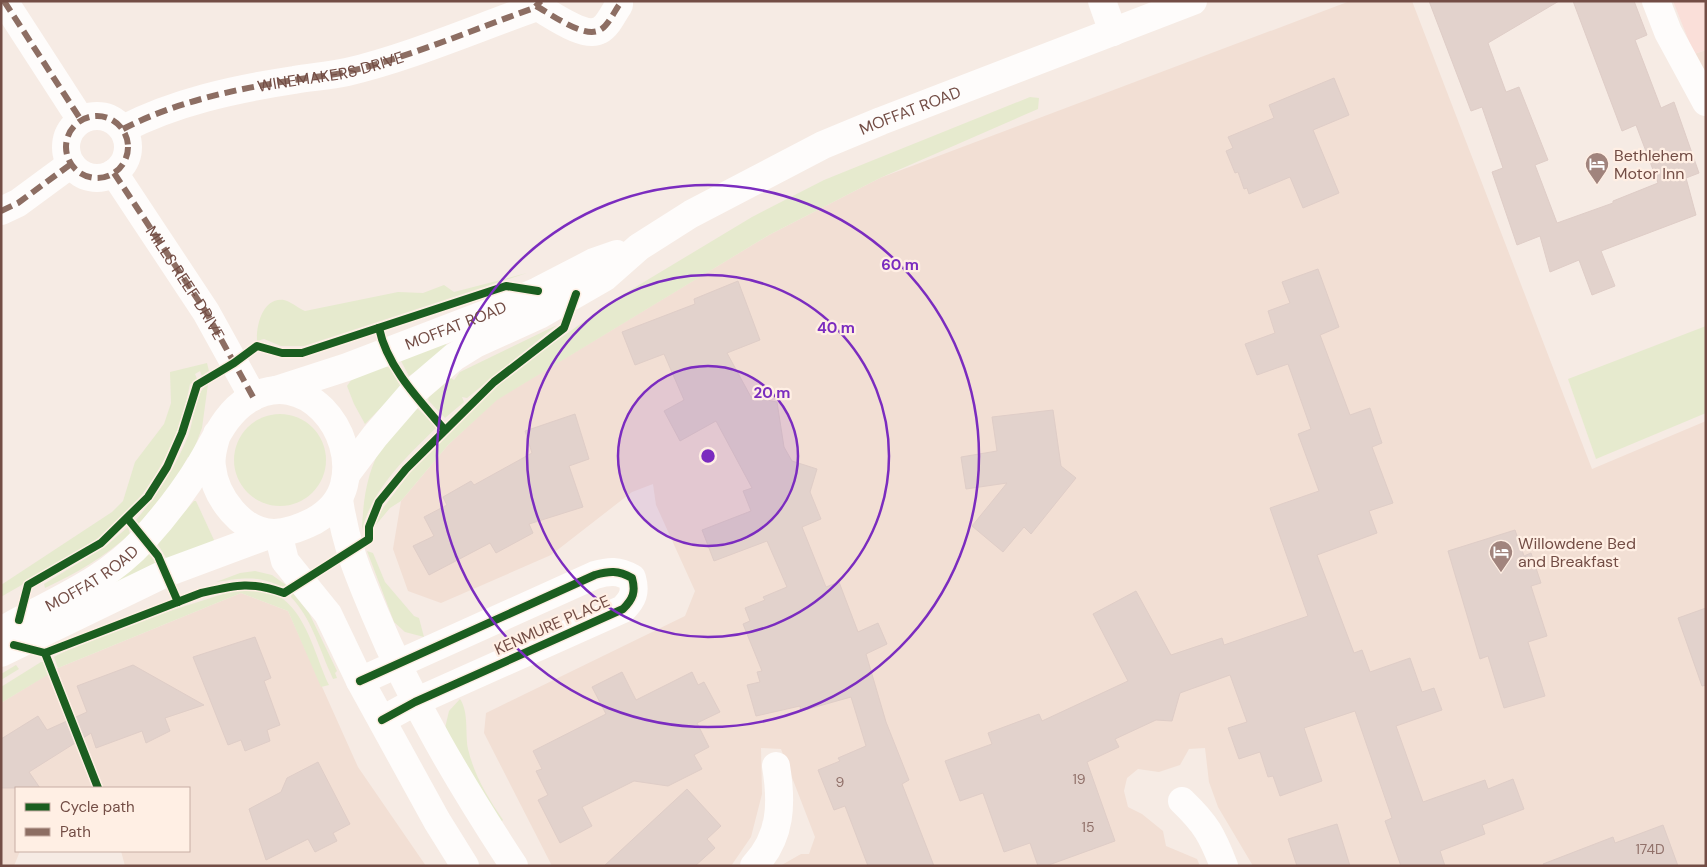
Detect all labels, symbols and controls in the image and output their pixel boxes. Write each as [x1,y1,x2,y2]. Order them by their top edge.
street label: WINEMAKERS DRIVE [256,46,406,96]
street label: MOFFAT ROAD [856,81,964,139]
place label: Bethlehem Motor Inn [1614,145,1693,184]
hotel icon: Bethlehem Motor Inn [1584,151,1610,185]
street label: MILLS REEF DRIVE [141,222,230,343]
text: 60 m [881,255,919,275]
street label: MOFFAT ROAD [402,296,510,354]
text: 40 m [817,318,855,338]
text: 20 m [754,383,790,403]
centre of rings [699,447,717,465]
place label: Willowdene Bed and Breakfast [1518,533,1636,572]
hotel icon: Willowdene Bed and Breakfast [1488,539,1514,573]
street label: MOFFAT ROAD [41,540,143,616]
street label: KENMURE PLACE [491,590,613,660]
house number: 19 [1072,770,1086,788]
house number: 9 [836,773,845,791]
legend [15,787,190,852]
text: Cycle path [60,797,135,817]
house number: 15 [1082,818,1094,836]
text: Path [60,822,91,842]
house number: 174D [1635,840,1665,858]

